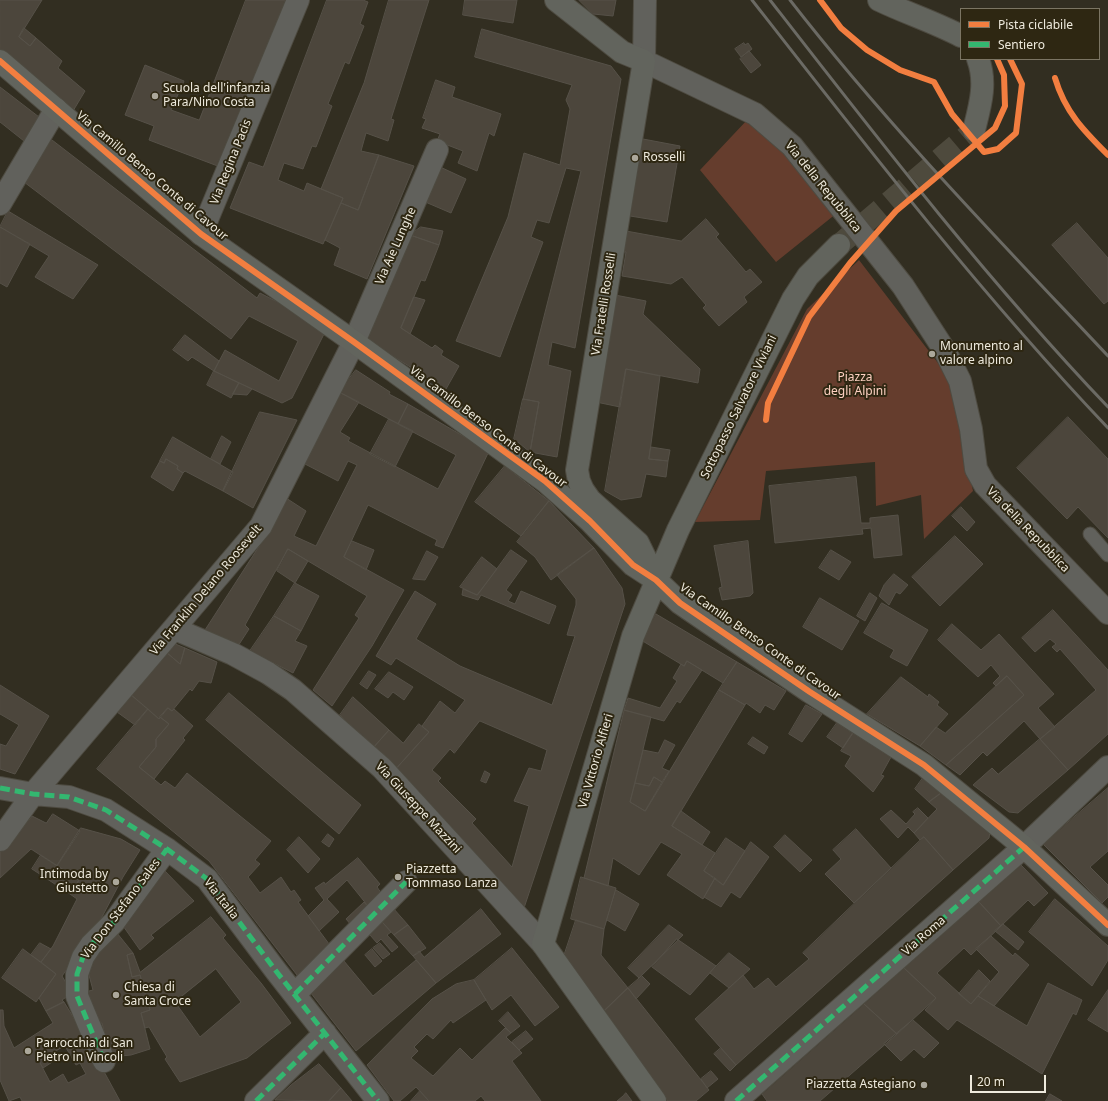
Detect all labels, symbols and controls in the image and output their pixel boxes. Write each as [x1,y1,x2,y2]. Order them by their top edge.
legend [960,8,1100,60]
text: Pista ciclabile [998,16,1073,33]
text: Sentiero [998,36,1045,53]
place label: Scuola dell'infanzia Para/Nino Costa [163,82,270,110]
marker: Scuola dell'infanzia Para/Nino Costa [150,91,160,101]
street label: Via Camillo Benso Conte di Cavour [73,108,231,244]
street label: Via Regina Pacis [207,117,255,207]
street label: Via della Repubblica [782,139,864,235]
place label: Rosselli [643,151,685,165]
marker: Rosselli [630,153,640,163]
street label: Via Aie Lunghe [372,205,420,287]
street label: Via Fratelli Rosselli [589,252,619,356]
street label: Sottopasso Salvatore Viviani [698,333,780,481]
place label: Monumento al valore alpino [940,340,1023,368]
marker: Monumento al valore alpino [927,349,937,359]
street label: Via Camillo Benso Conte di Cavour [406,363,570,491]
park label: Piazza degli Alpini [824,371,886,399]
street label: Via della Repubblica [984,484,1072,576]
street label: Via Franklin Delano Roosevelt [147,522,265,658]
street label: Via Camillo Benso Conte di Cavour [677,581,843,703]
street label: Via Vittorio Alfieri [576,712,616,810]
street label: Via Giuseppe Mazzini [372,760,464,856]
street label: Via Don Stefano Sales [79,856,163,962]
place label: Piazzetta Tommaso Lanza [406,863,497,891]
place label: Intimoda by Giustetto [40,868,108,896]
marker: Piazzetta Tommaso Lanza [393,872,403,882]
street label: Via Italia [200,876,242,922]
marker: Intimoda by Giustetto [111,877,121,887]
street label: Via Roma [899,913,949,959]
place label: Chiesa di Santa Croce [124,981,191,1009]
marker: Chiesa di Santa Croce [111,990,121,1000]
place label: Parrocchia di San Pietro in Vincoli [36,1037,133,1065]
marker: Parrocchia di San Pietro in Vincoli [23,1046,33,1056]
scale bar [972,1067,1048,1093]
text: 20 m [977,1073,1005,1090]
place label: Piazzetta Astegiano [806,1078,916,1092]
marker: Piazzetta Astegiano [919,1080,929,1090]

